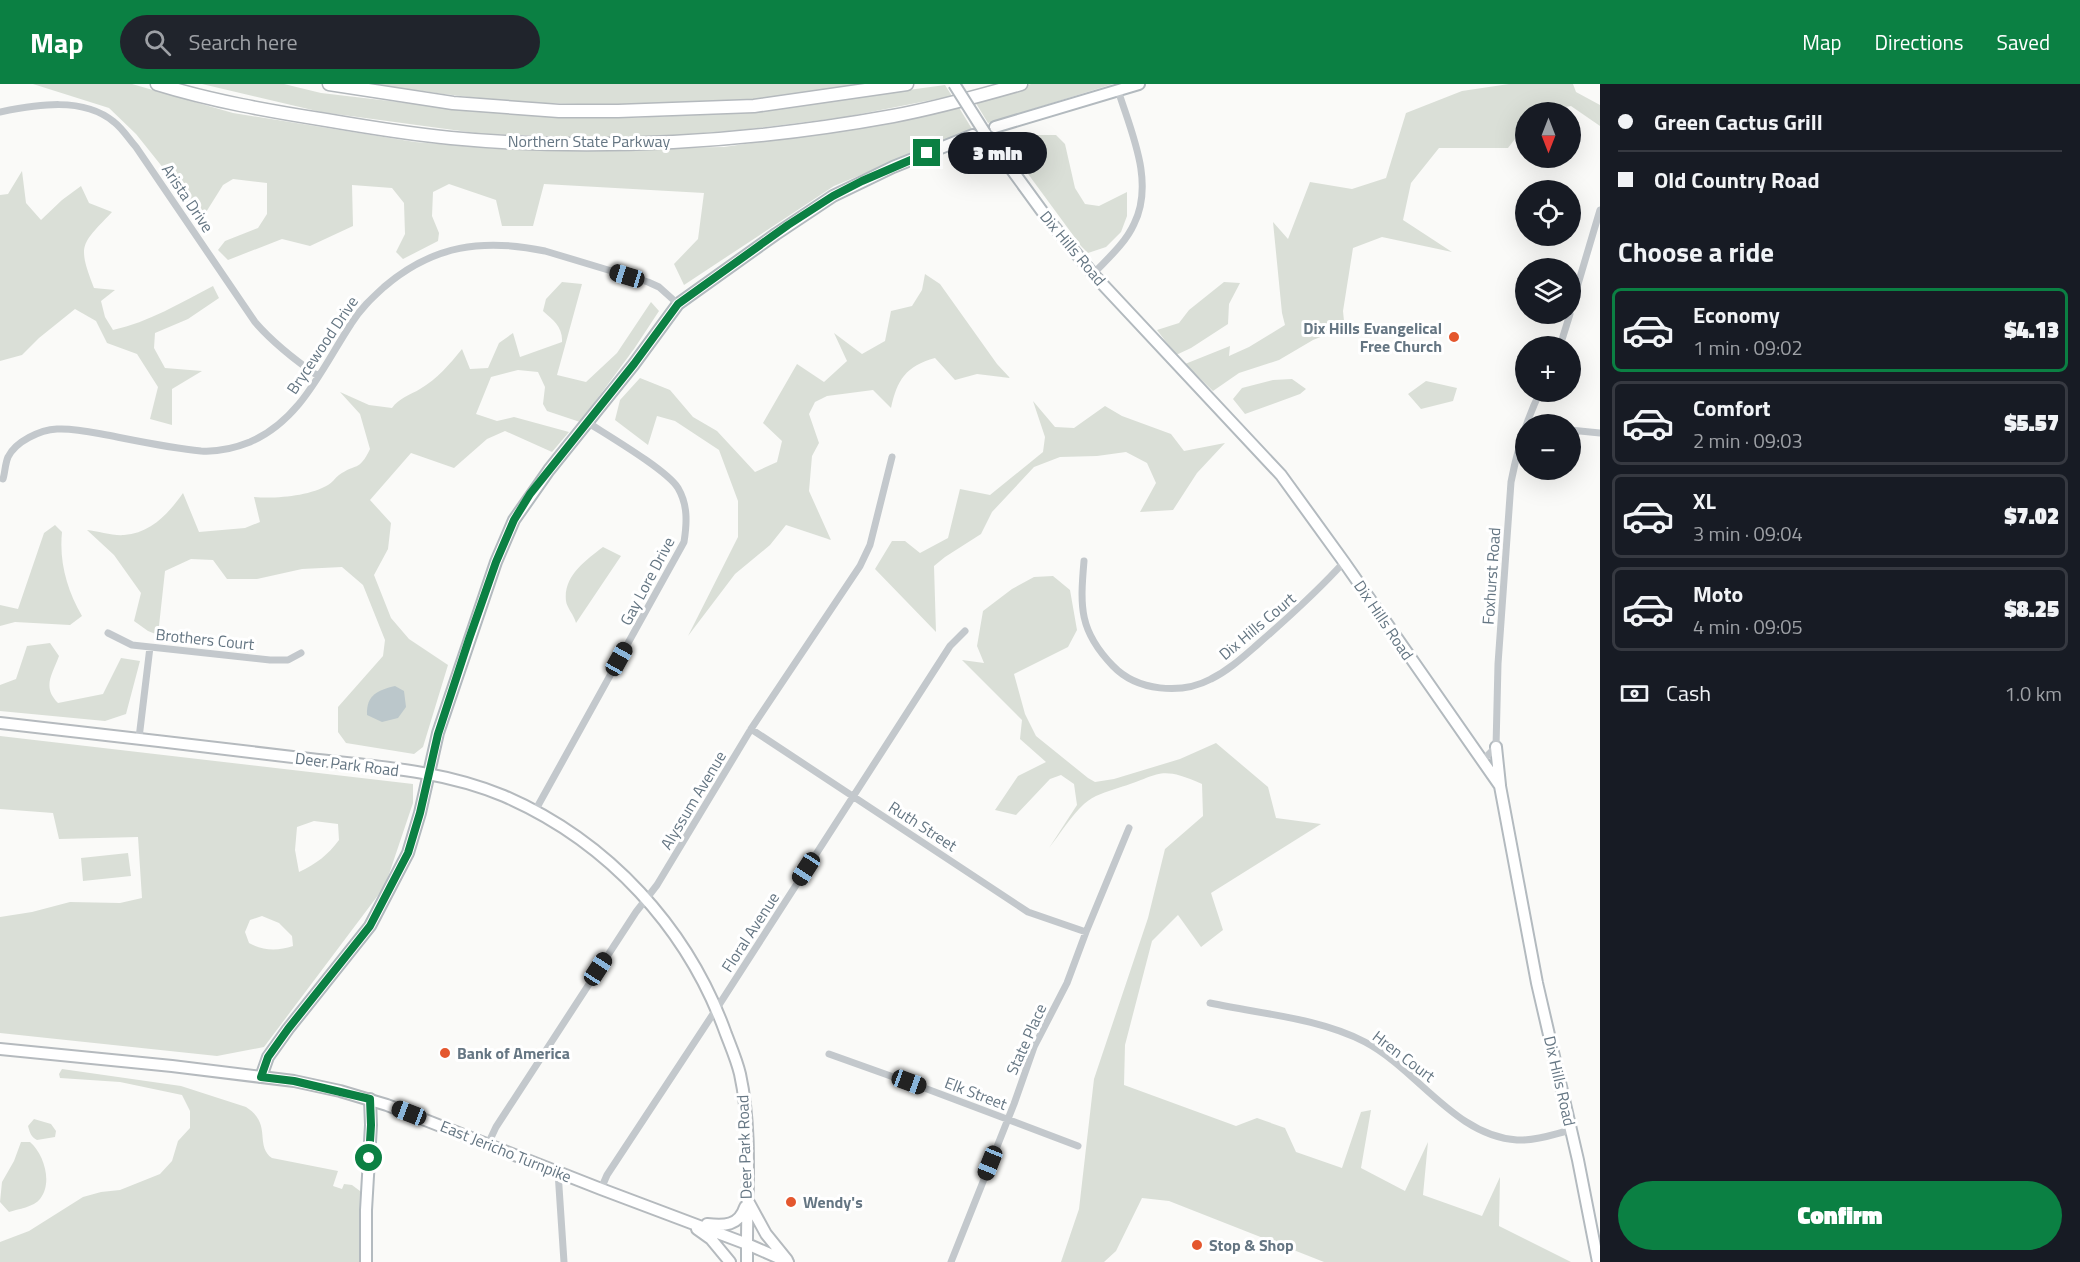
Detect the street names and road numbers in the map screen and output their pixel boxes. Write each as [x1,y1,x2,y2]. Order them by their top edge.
street label: Northern State Parkway [508,129,670,153]
street label: Arista Drive [156,159,220,237]
street label: Dix Hills Road [1034,205,1112,291]
street label: Brycewood Drive [280,291,364,399]
street label: Foxhurst Road [1476,527,1506,625]
street label: Gay Lore Drive [614,533,680,629]
street label: Dix Hills Road [1348,575,1420,665]
street label: Dix Hills Court [1213,586,1301,665]
street label: Brothers Court [154,622,256,656]
street label: Deer Park Road [294,746,400,782]
street label: Alyssum Avenue [654,746,732,854]
street label: Ruth Street [884,795,962,857]
street label: Floral Avenue [715,887,785,977]
street label: State Place [1000,1000,1052,1078]
street label: Hren Court [1368,1024,1441,1088]
street label: Dix Hills Road [1538,1034,1582,1128]
street label: Elk Street [941,1070,1011,1116]
street label: Deer Park Road [730,1094,758,1200]
street label: East Jericho Turnpike [437,1114,575,1188]

